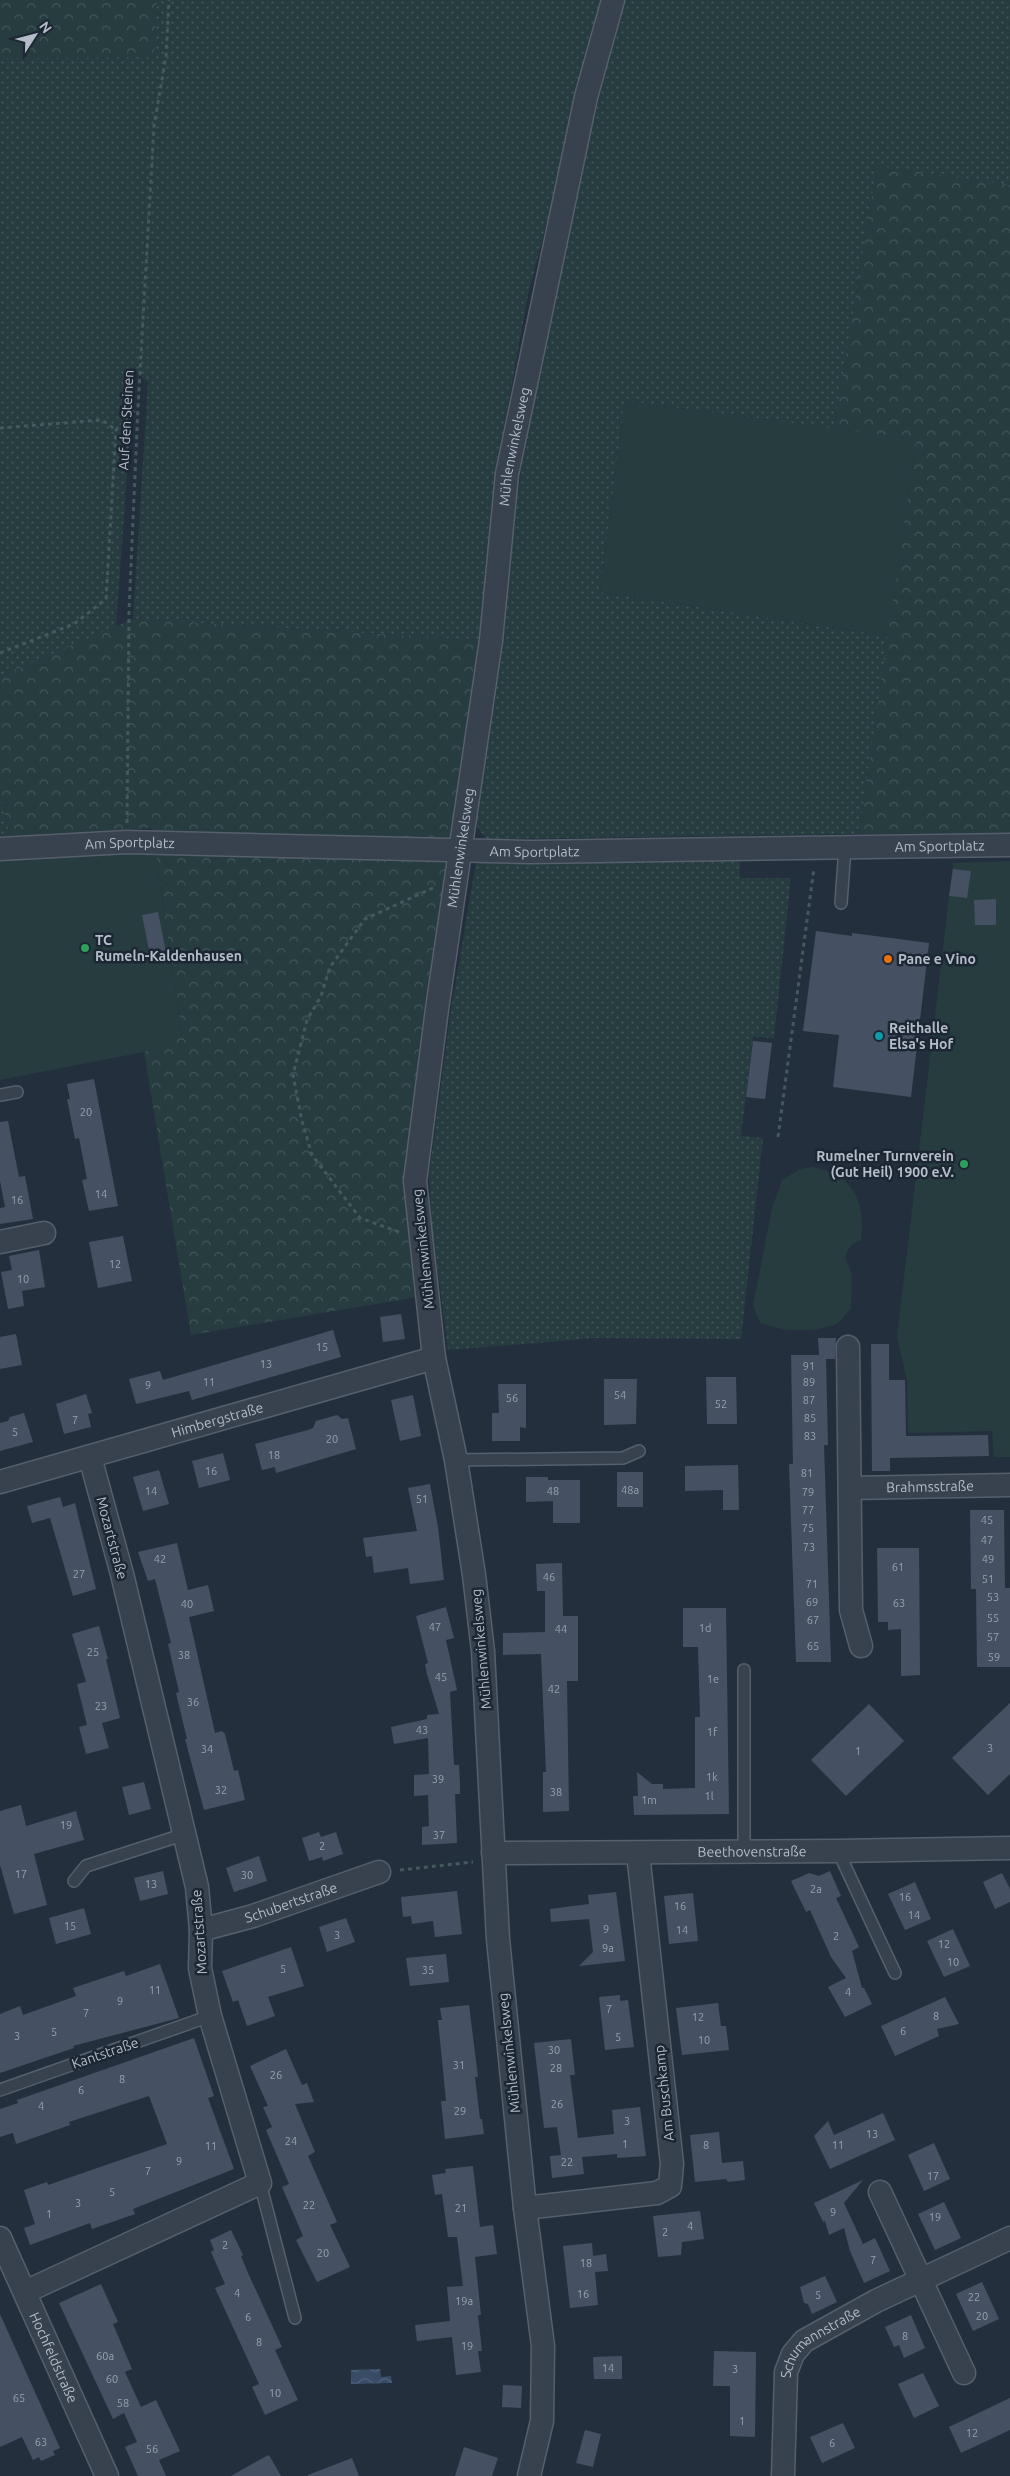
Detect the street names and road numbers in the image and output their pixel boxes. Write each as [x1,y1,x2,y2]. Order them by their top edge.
street label: Auf den Steinen [115,369,137,471]
street label: Mühlenwinkelsweg [496,386,533,507]
street label: Mühlenwinkelsweg [444,787,477,909]
street label: Am Sportplatz [84,834,175,852]
street label: Am Sportplatz [894,837,985,855]
street label: Am Sportplatz [489,843,580,860]
street label: Mühlenwinkelsweg [409,1188,437,1310]
street label: Himbergstraße [170,1399,265,1441]
street label: Brahmsstraße [886,1478,974,1495]
street label: Mozartstraße [93,1495,131,1581]
street label: Mühlenwinkelsweg [468,1588,494,1710]
street label: Beethovenstraße [698,1843,806,1860]
street label: Schubertstraße [243,1879,339,1926]
street label: Mozartstraße [188,1889,210,1975]
street label: Mühlenwinkelsweg [495,1992,523,2114]
street label: Kantstraße [70,2034,140,2072]
street label: Am Buschkamp [651,2044,677,2142]
street label: Schumannstraße [778,2303,863,2378]
street label: Hochfeldstraße [26,2310,81,2405]

